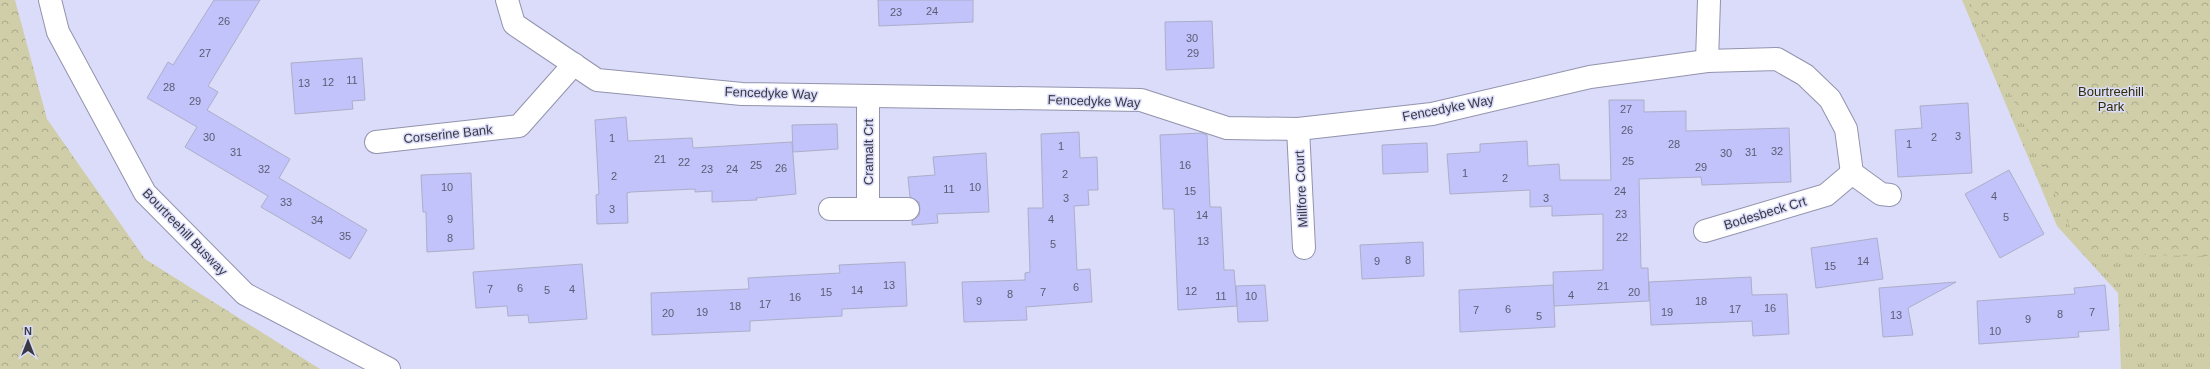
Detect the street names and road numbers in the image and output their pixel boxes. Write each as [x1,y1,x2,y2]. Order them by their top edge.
street label: Fencedyke Way [724,84,818,102]
street label: Fencedyke Way [1047,92,1141,110]
street label: Fencedyke Way [1401,92,1495,124]
street label: Cramalt Crt [861,118,876,185]
street label: Corserine Bank [403,122,494,146]
street label: Millfore Court [1291,150,1311,228]
street label: Bourtreehill Busway [140,185,231,279]
street label: Bodesbeck Crt [1722,193,1808,233]

